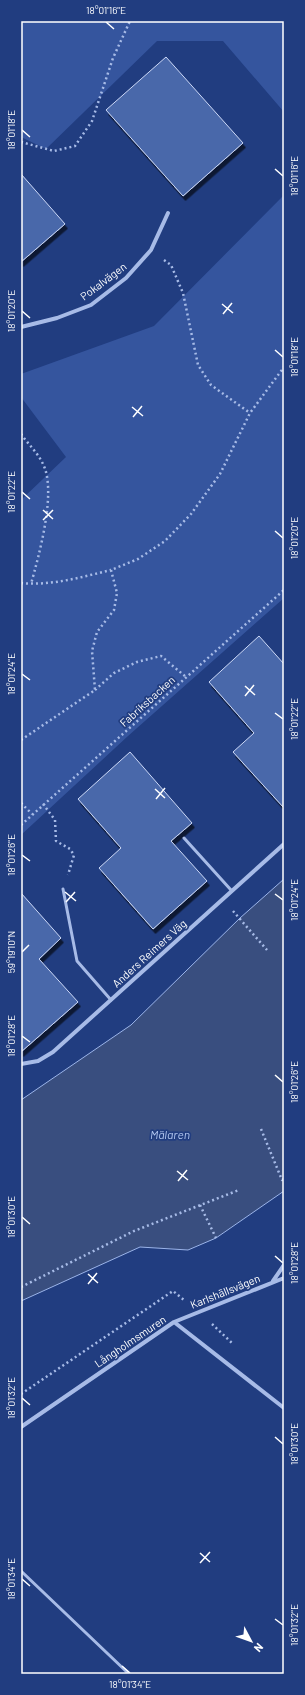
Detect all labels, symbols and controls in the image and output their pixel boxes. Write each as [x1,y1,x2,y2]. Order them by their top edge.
text: 18°01'16"E [86,4,126,16]
text: 18°01'18"E [5,110,17,150]
text: 18°01'16"E [288,156,300,196]
street label: Pokalvägen [77,259,129,303]
text: 18°01'20"E [5,290,17,332]
text: 18°01'18"E [288,337,300,377]
text: 18°01'22"E [5,471,17,513]
text: 18°01'20"E [288,517,300,559]
text: 18°01'24"E [5,653,17,695]
street label: Fabriksbacken [117,673,177,729]
text: 18°01'22"E [288,698,300,740]
text: 18°01'26"E [5,834,17,876]
text: 18°01'24"E [288,879,300,921]
street label: Anders Reimers Väg [109,916,189,990]
text: 59°19'10"N [5,931,17,973]
text: 18°01'28"E [5,1015,17,1057]
text: 18°01'26"E [288,1061,300,1103]
water label: Mälaren [150,1127,190,1141]
text: 18°01'30"E [5,1196,17,1238]
text: 18°01'28"E [288,1242,300,1284]
street label: Karlshällsvägen [188,1271,262,1311]
street label: Långholmsmuren [92,1312,168,1370]
text: 18°01'32"E [5,1377,17,1419]
text: 18°01'30"E [288,1423,300,1465]
text: 18°01'34"E [5,1558,17,1600]
text: 18°01'32"E [288,1604,300,1646]
north arrow [231,1621,271,1661]
text: N [252,1641,266,1655]
text: 18°01'34"E [109,1678,151,1690]

